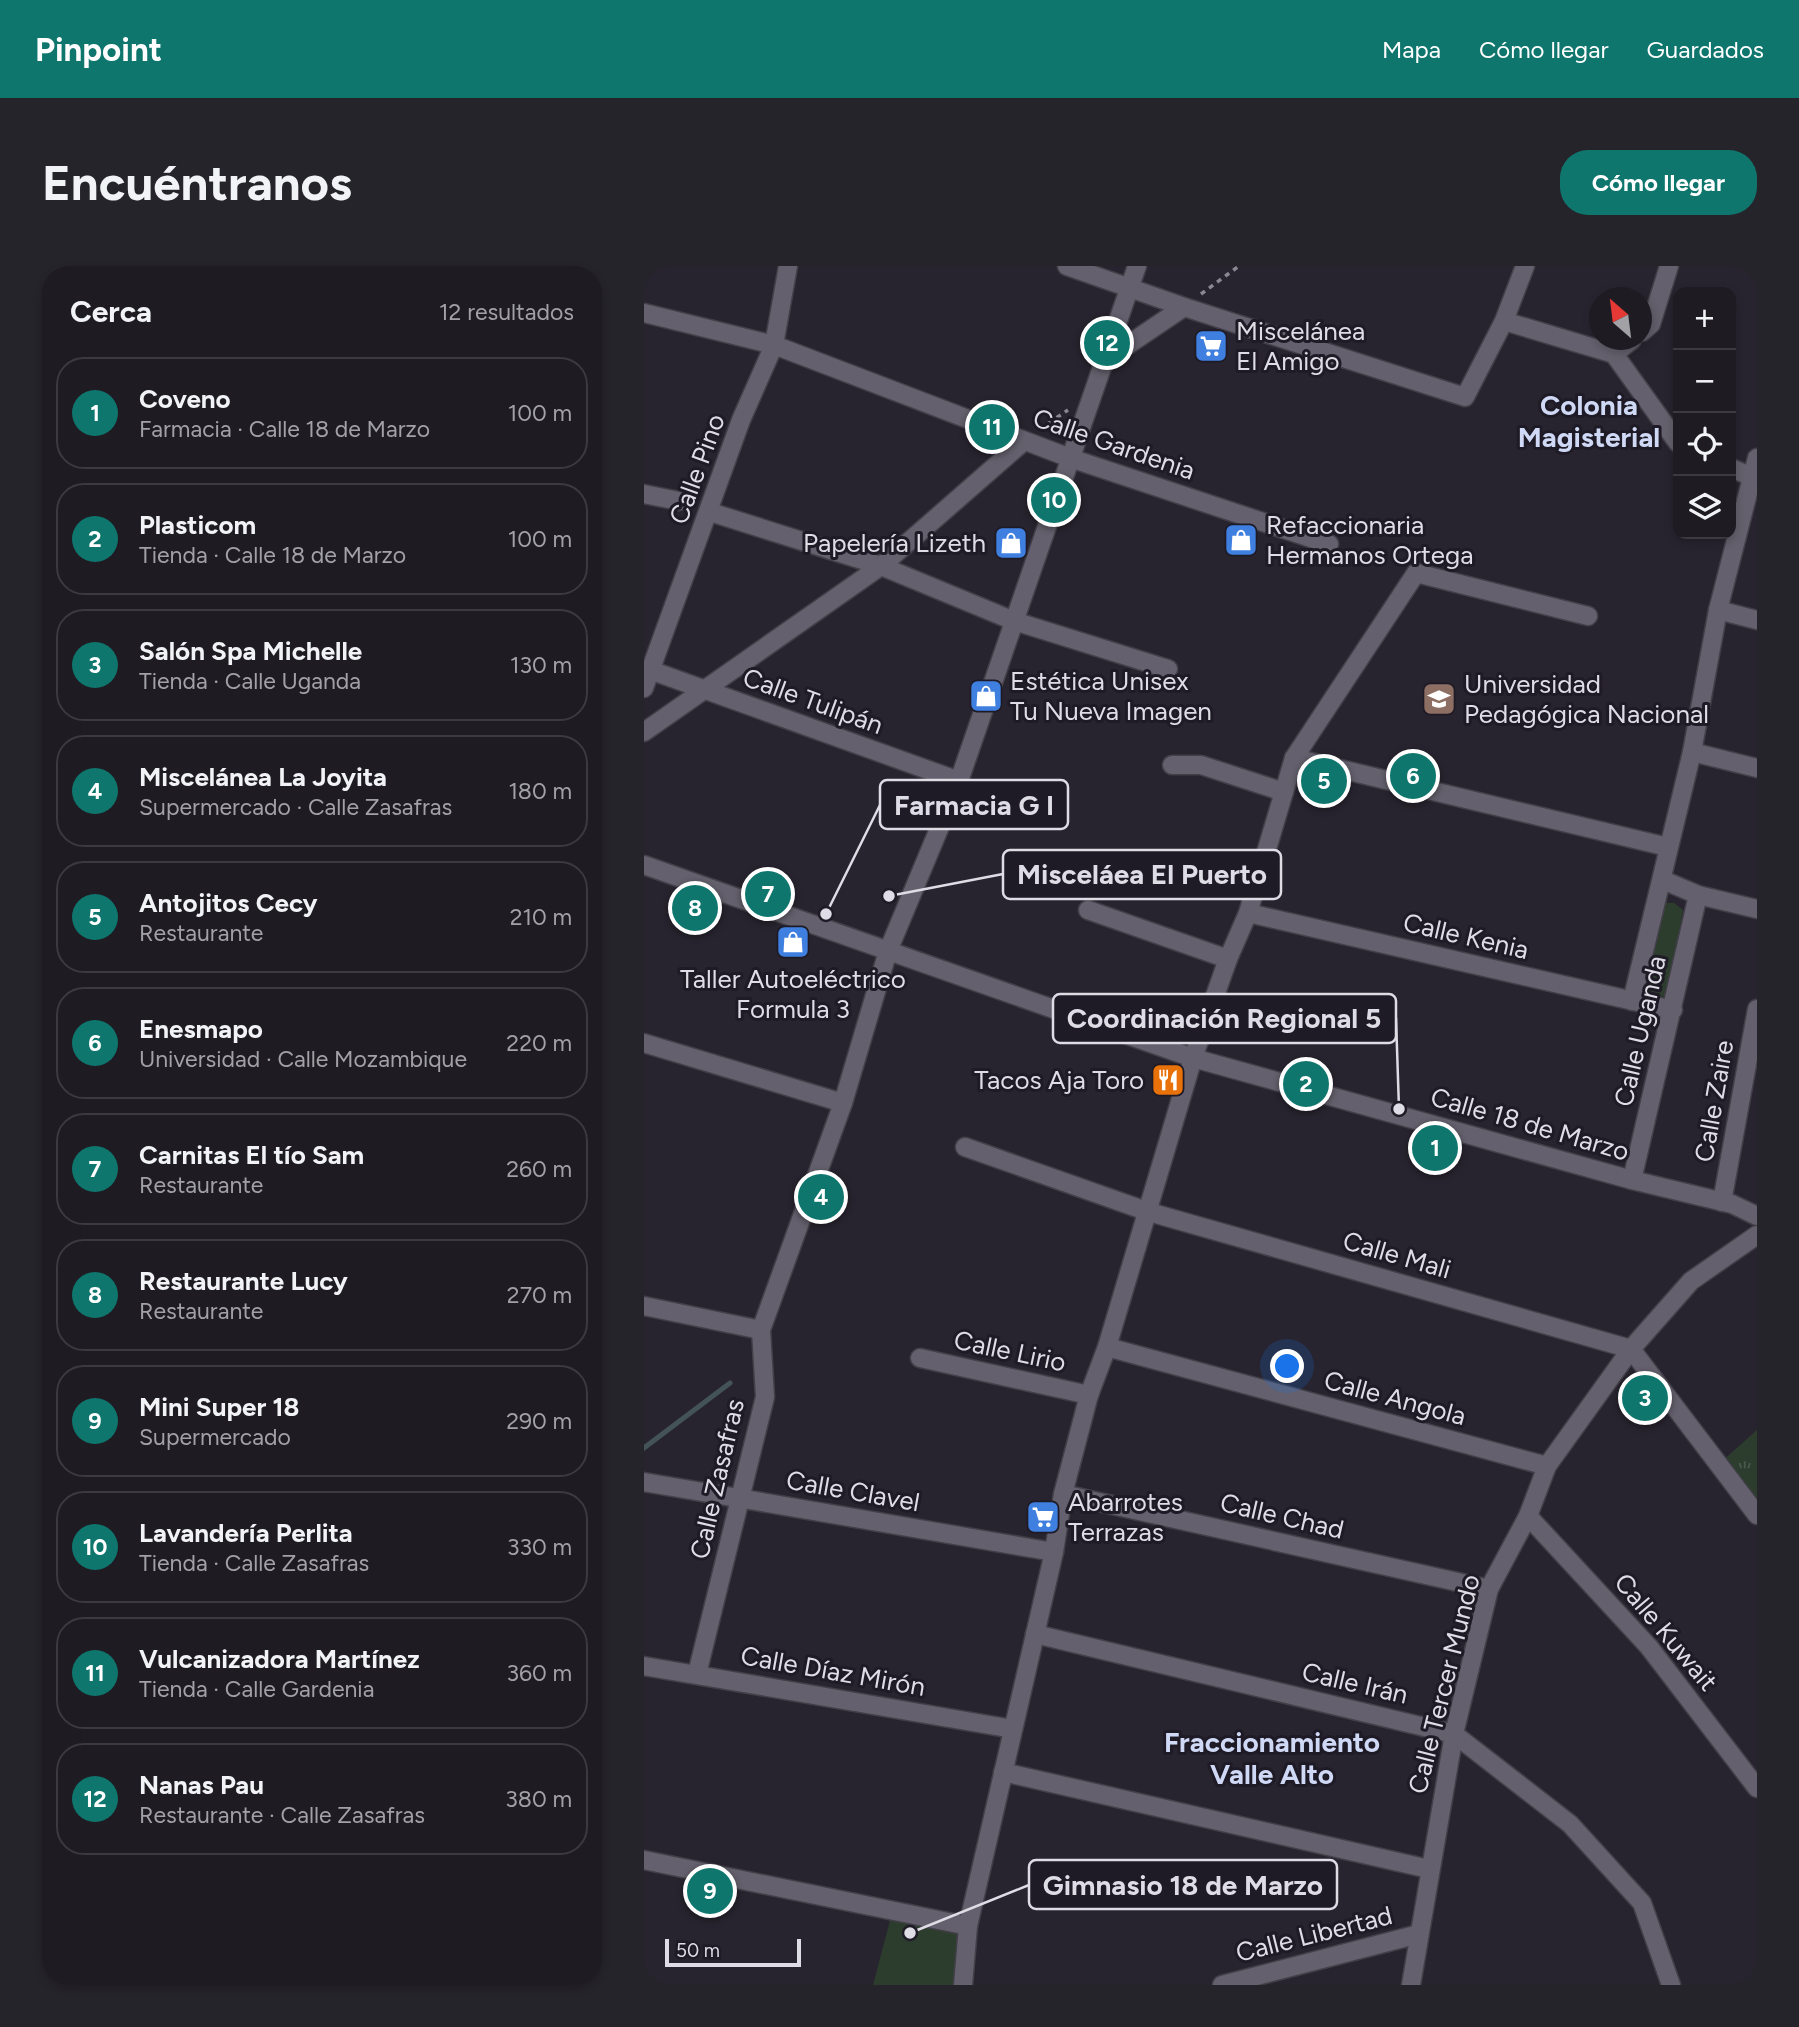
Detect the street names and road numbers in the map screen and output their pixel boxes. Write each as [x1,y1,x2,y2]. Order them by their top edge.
street label: Calle Gardenia [1029,401,1199,487]
street label: Calle Pino [662,410,732,528]
street label: Calle Tulipán [739,661,887,741]
street label: Calle Kenia [1400,906,1532,966]
street label: Calle Uganda [1607,952,1673,1110]
street label: Calle Zaire [1688,1038,1740,1164]
street label: Calle 18 de Marzo [1427,1081,1633,1167]
street label: Calle Mali [1339,1224,1455,1286]
street label: Calle Lirio [951,1324,1069,1378]
street label: Calle Angola [1321,1364,1469,1432]
street label: Calle Zasafras [683,1396,751,1562]
street label: Calle Clavel [784,1464,922,1518]
street label: Calle Chad [1217,1486,1347,1546]
street label: Calle Kuwait [1608,1567,1725,1697]
street label: Calle Tercer Mundo [1401,1571,1487,1797]
street label: Calle Díaz Mirón [738,1639,928,1703]
street label: Calle Irán [1299,1655,1411,1711]
street label: Calle Libertad [1232,1899,1396,1969]

